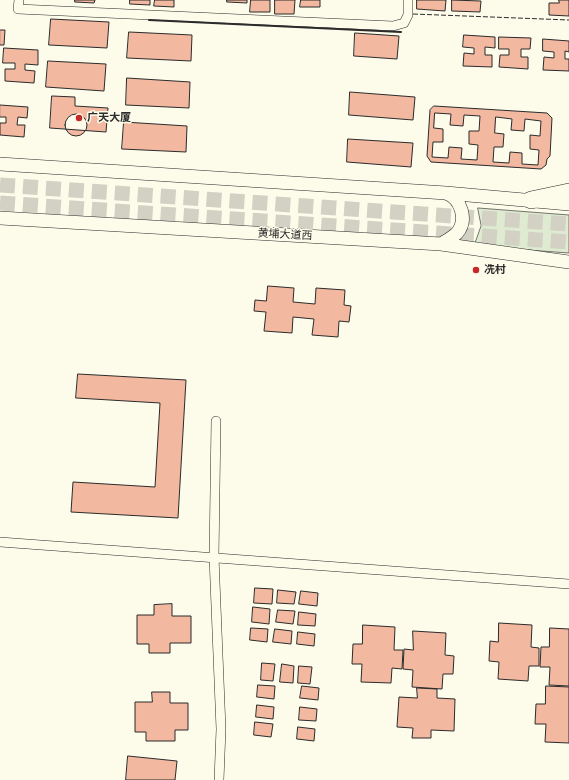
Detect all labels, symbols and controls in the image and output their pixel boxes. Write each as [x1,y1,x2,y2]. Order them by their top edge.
place label: 广天大厦 [87,111,131,125]
marker: 广天大厦 [74,113,84,123]
street label: 黄埔大道西 [257,227,313,243]
place label: 冼村 [484,263,506,277]
marker: 冼村 [471,265,481,275]

